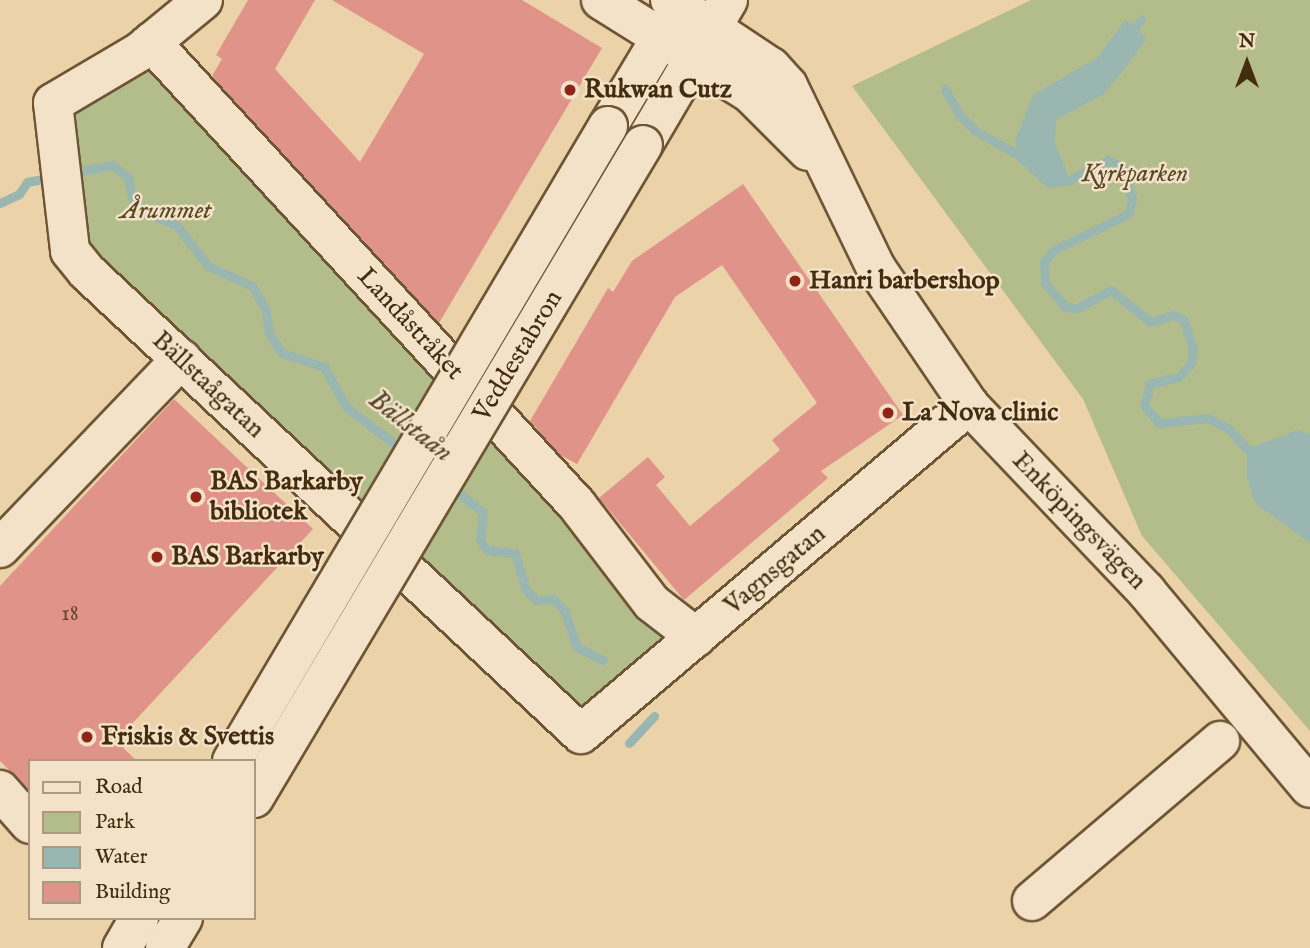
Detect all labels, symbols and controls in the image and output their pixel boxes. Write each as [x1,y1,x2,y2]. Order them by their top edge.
north arrow [1212,28,1282,98]
text: N [1239,30,1255,54]
place label: Rukwan Cutz [584,74,732,106]
marker: Rukwan Cutz [562,82,578,98]
park label: Kyrkparken [1082,158,1188,190]
park label: Årummet [120,195,212,227]
street label: Landåstråket [350,261,470,387]
place label: Hanri barbershop [809,265,1000,297]
marker: Hanri barbershop [787,273,803,289]
street label: Veddestabron [467,285,569,427]
street label: Bällstaågatan [145,325,271,445]
water label: Bällstaån [361,384,459,470]
place label: La Nova clinic [902,397,1058,429]
marker: La Nova clinic [880,405,896,421]
street label: Enköpingsvägen [1005,445,1153,597]
place label: BAS Barkarby bibliotek [210,466,363,528]
marker: BAS Barkarby bibliotek [188,489,204,505]
street label: Vagnsgatan [718,519,832,621]
place label: BAS Barkarby [171,541,324,573]
marker: BAS Barkarby [149,549,165,565]
house number: 18 [61,600,79,628]
place label: Friskis & Svettis [101,721,274,753]
marker: Friskis & Svettis [79,729,95,745]
legend [28,759,256,920]
text: Road [95,774,142,801]
text: Park [95,809,135,836]
text: Water [95,844,147,871]
text: Building [95,879,170,906]

